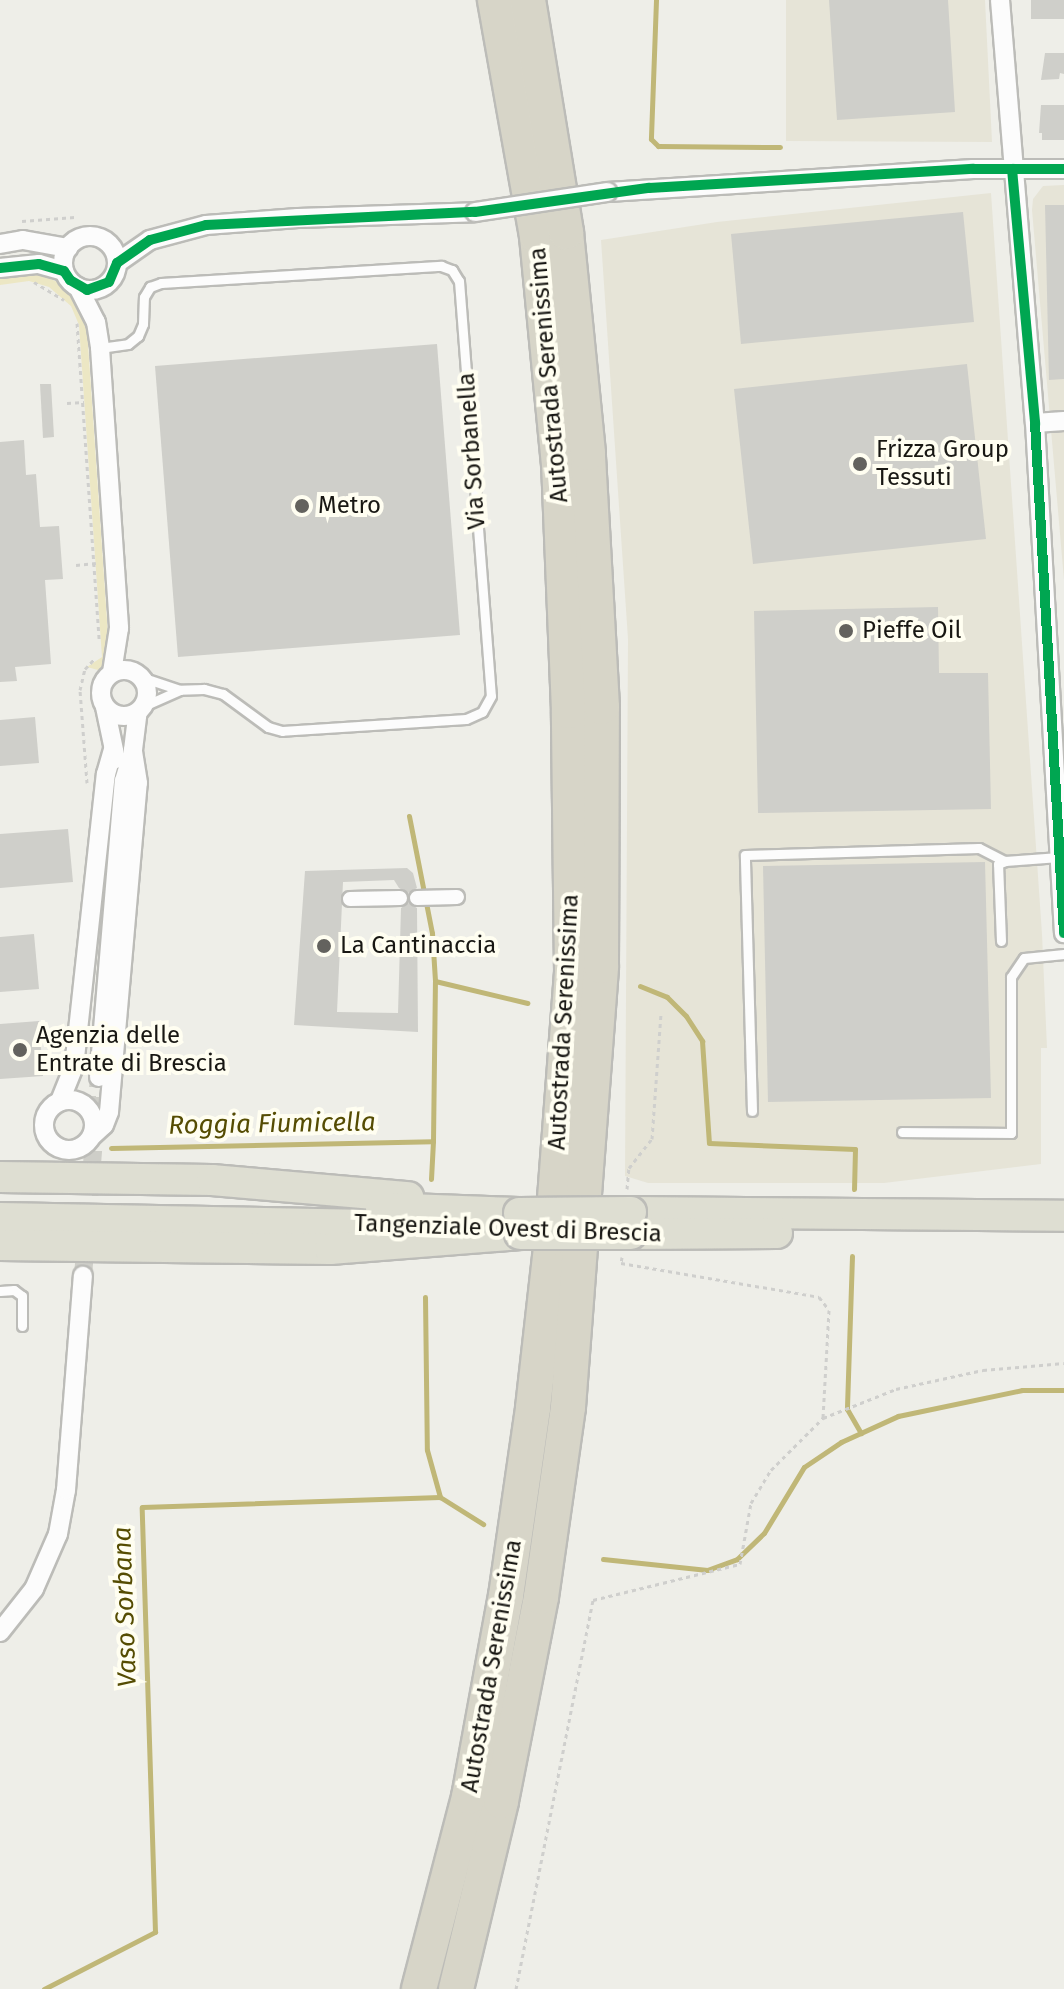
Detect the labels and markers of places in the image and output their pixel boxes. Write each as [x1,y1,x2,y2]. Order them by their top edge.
place label: Frizza Group Tessuti [876,436,1009,492]
marker: Frizza Group Tessuti [851,455,869,473]
place label: Metro [318,492,381,520]
marker: Metro [293,497,311,515]
place label: Pieffe Oil [862,617,961,645]
marker: Pieffe Oil [837,622,855,640]
place label: La Cantinaccia [340,932,496,960]
marker: La Cantinaccia [315,937,333,955]
place label: Agenzia delle Entrate di Brescia [36,1022,227,1078]
marker: Agenzia delle Entrate di Brescia [11,1041,29,1059]

